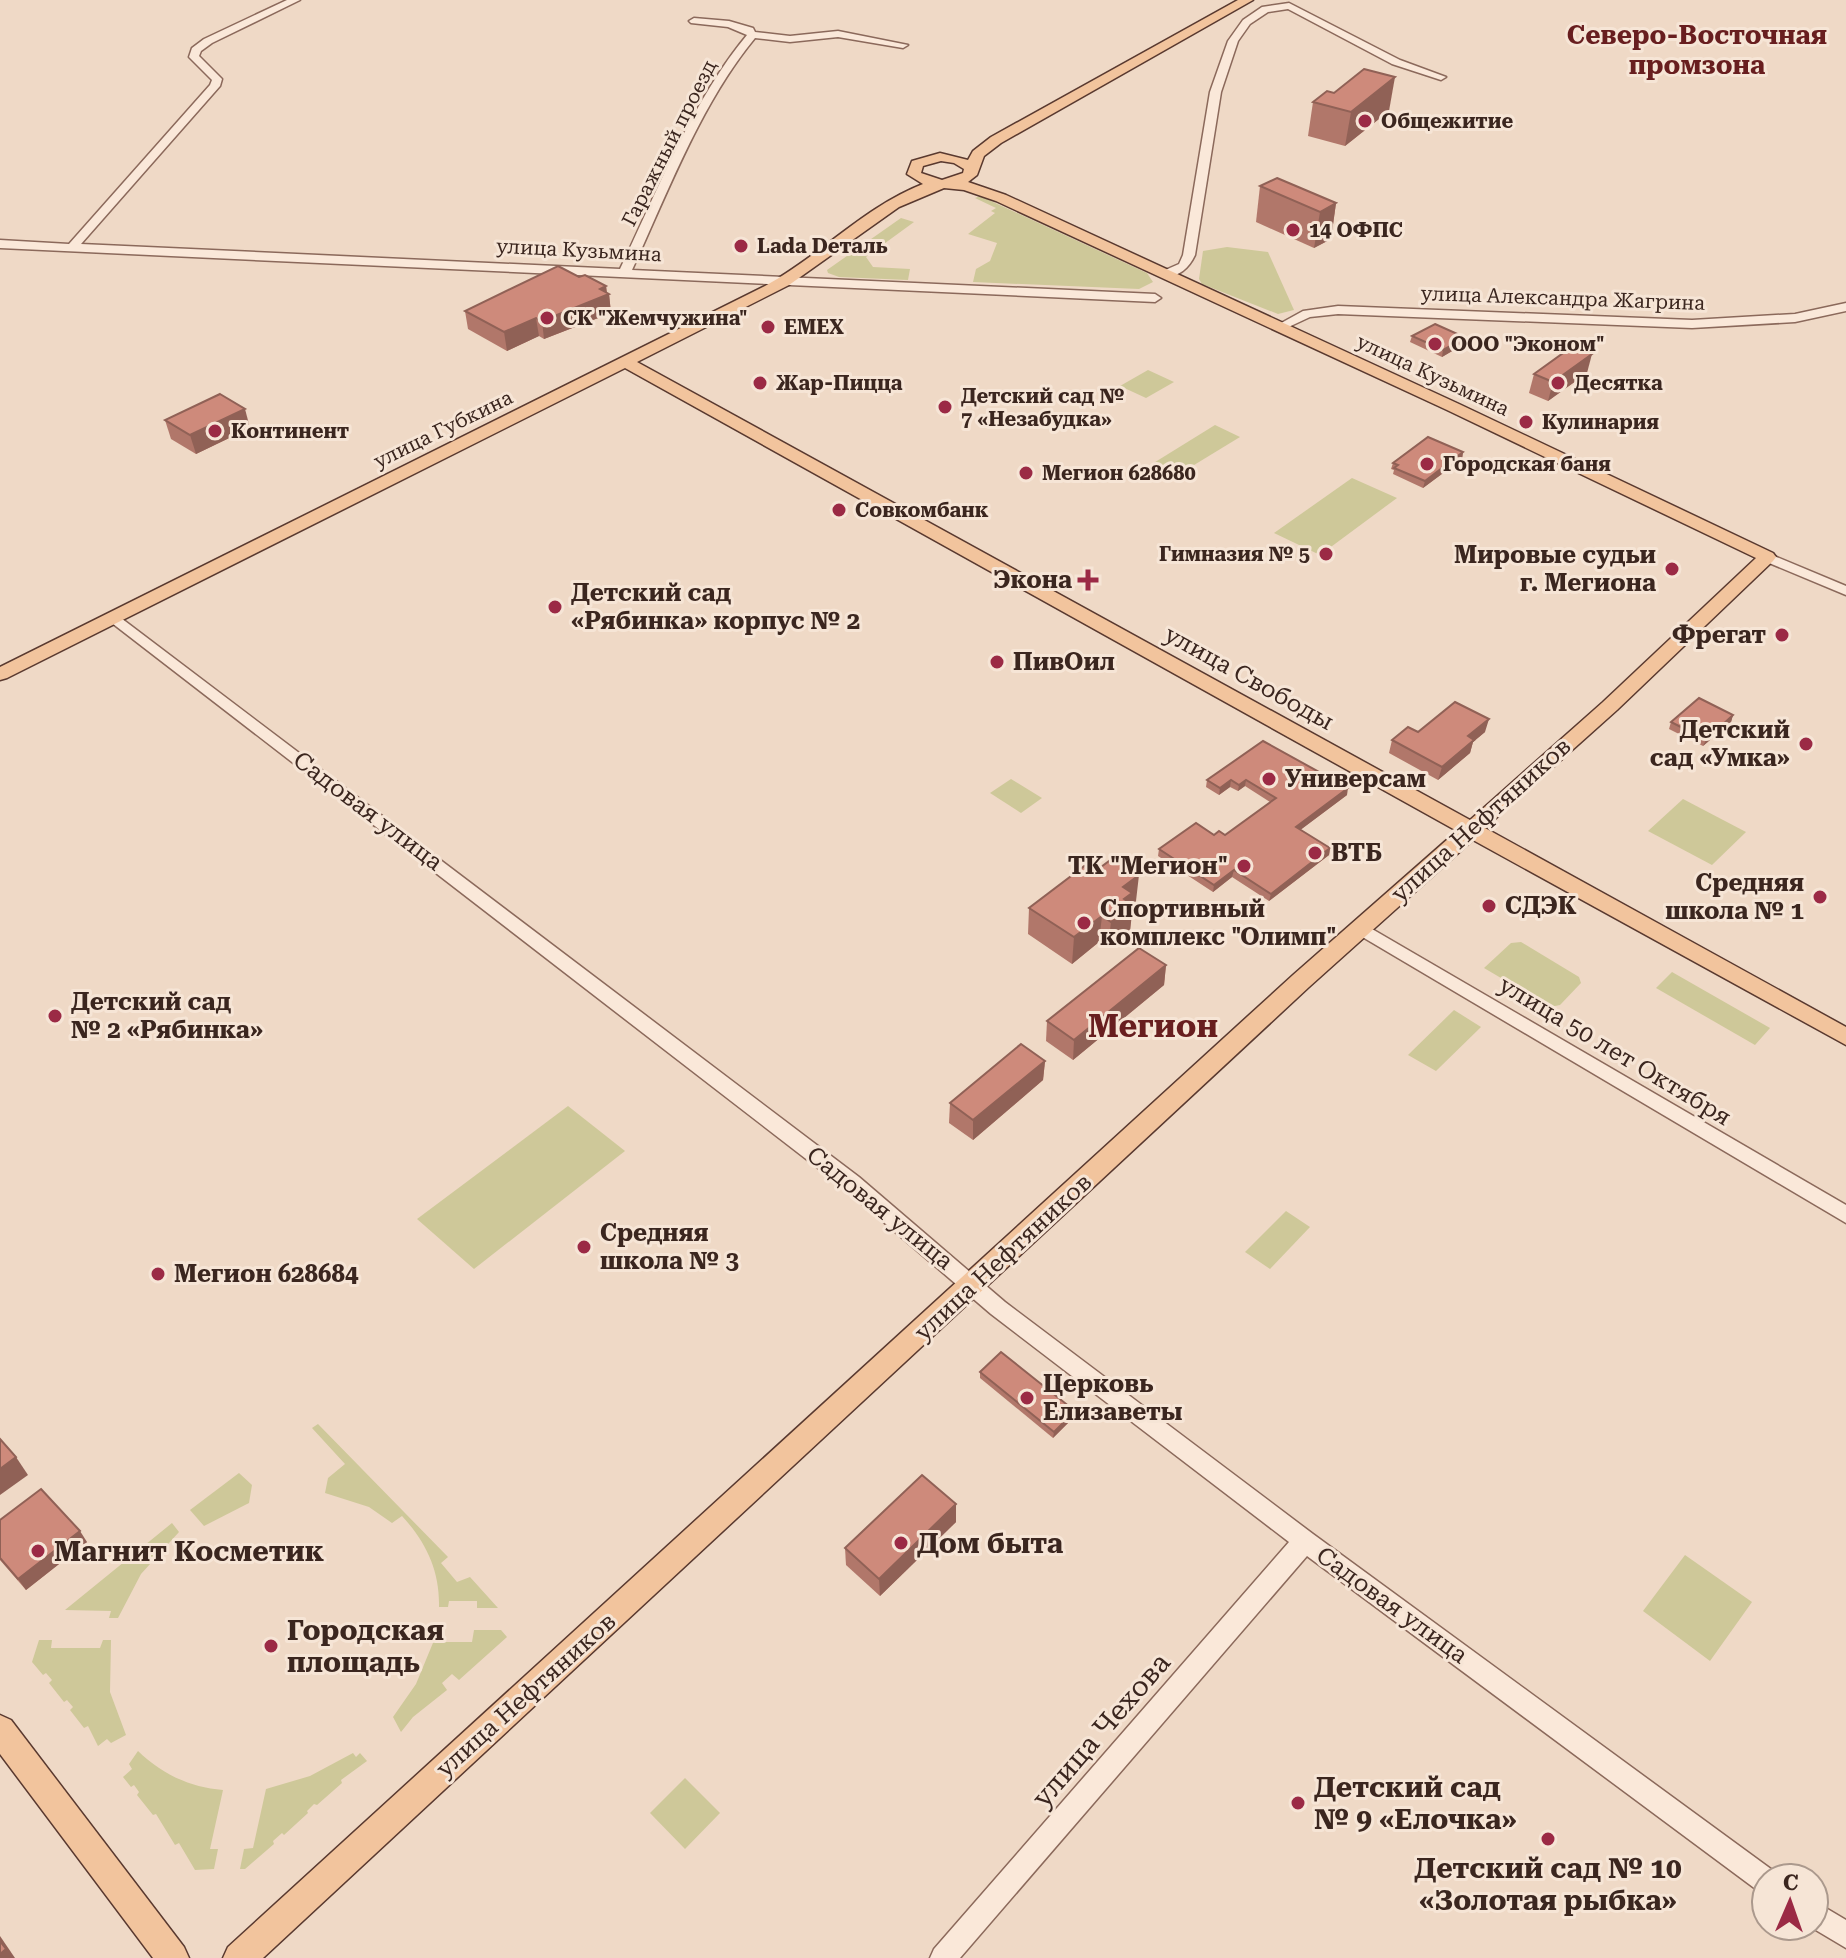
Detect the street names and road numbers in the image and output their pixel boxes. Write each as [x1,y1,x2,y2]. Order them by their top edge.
street label: Гаражный проезд [617,56,721,230]
street label: улица Кузьмина [496,234,663,266]
street label: улица Александра Жагрина [1420,281,1706,315]
street label: улица Кузьмина [1353,329,1513,421]
street label: улица Губкина [370,385,517,473]
street label: улица Свободы [1159,620,1339,736]
street label: улица Нефтяников [1385,732,1577,908]
street label: Садовая улица [288,746,448,876]
street label: улица 50 лет Октября [1494,971,1736,1131]
street label: Садовая улица [801,1141,959,1275]
street label: улица Нефтяников [909,1168,1097,1346]
street label: Садовая улица [1311,1541,1473,1669]
street label: улица Нефтяников [430,1607,622,1783]
street label: улица Чехова [1025,1646,1177,1814]

